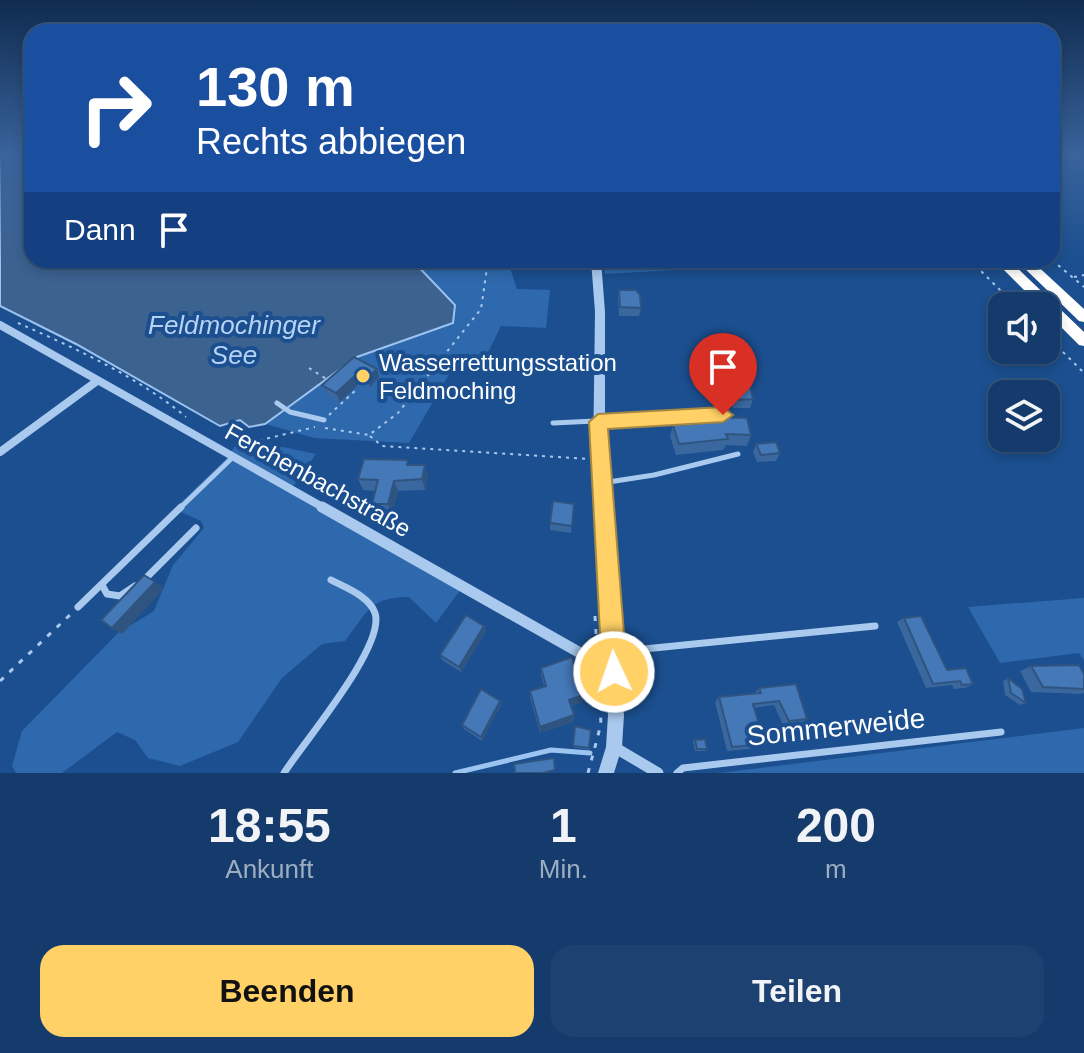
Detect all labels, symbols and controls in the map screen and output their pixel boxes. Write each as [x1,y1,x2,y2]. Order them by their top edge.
text: 130 m [196,55,355,118]
icon: right [64,56,168,160]
text: Rechts abbiegen [196,121,466,162]
icon: arrive [152,208,196,252]
text: Dann [64,213,136,246]
map controls [988,292,1060,452]
button: sound [988,292,1060,364]
water label: Feldmochinger See [148,310,321,370]
pin [689,333,757,415]
icon: arrive [701,345,745,389]
place label: Wasserrettungsstation Feldmoching [379,349,617,404]
marker: Wasserrettungsstation Feldmoching [354,367,372,385]
button: layers [988,380,1060,452]
street label: Ferchenbachstraße [220,418,416,542]
position arrow [572,630,656,714]
street label: Sommerweide [745,702,927,752]
text: 18:55 [208,799,331,852]
text: 1 [550,799,577,852]
text: 200 [796,799,876,852]
text: Ankunft [225,854,313,884]
text: Min. [539,854,588,884]
text: m [825,854,847,884]
button: Beenden [40,945,534,1037]
button: Teilen [550,945,1044,1037]

